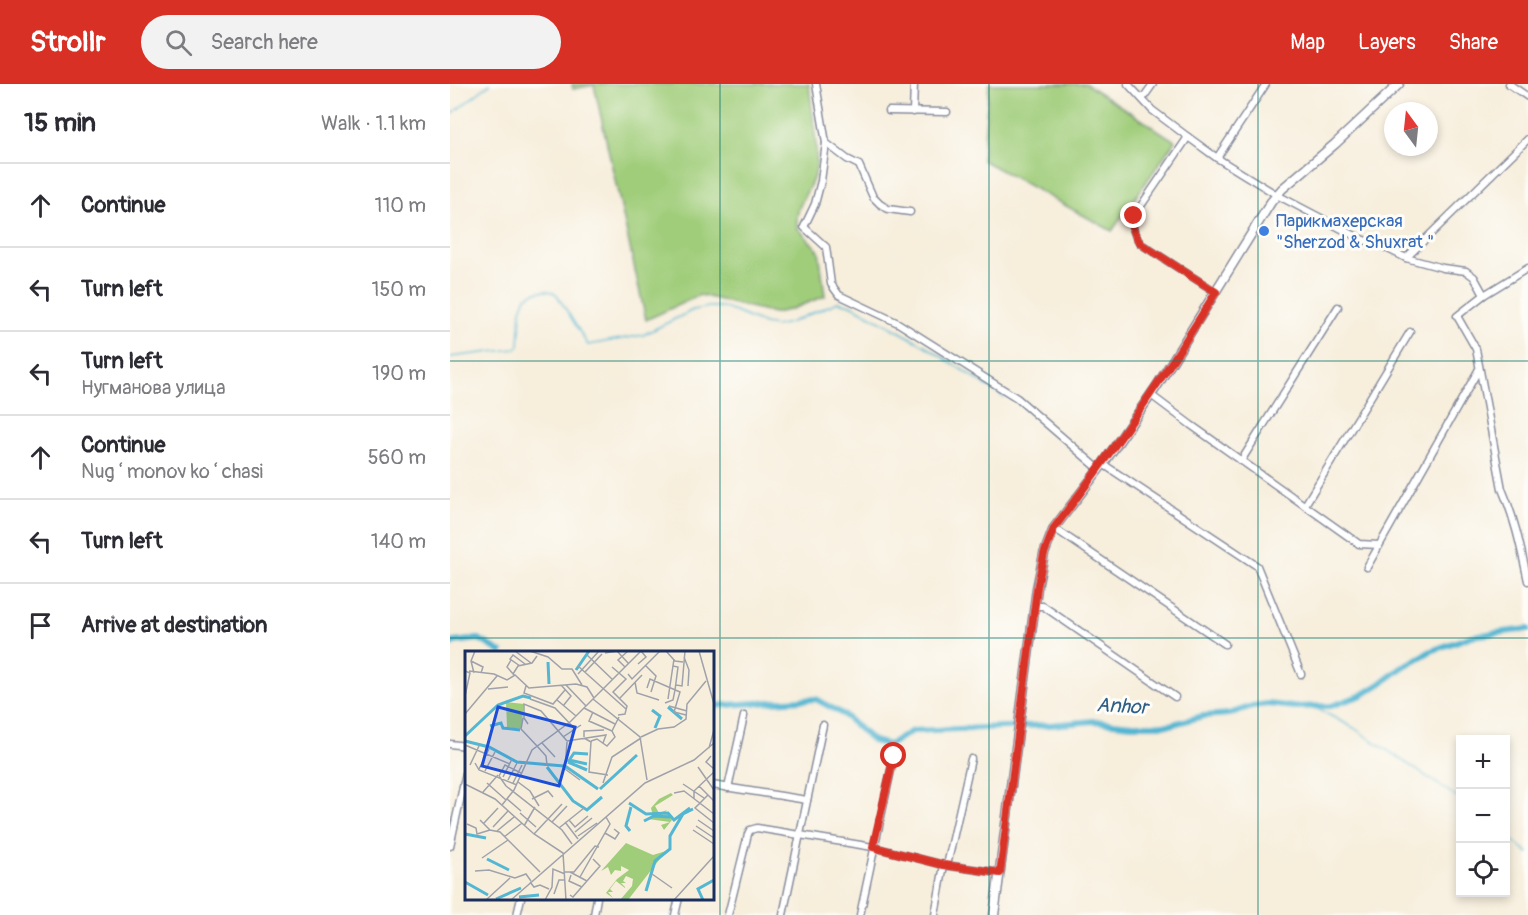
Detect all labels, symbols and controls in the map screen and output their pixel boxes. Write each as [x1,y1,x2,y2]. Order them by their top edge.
search box [141,15,561,69]
text: Strollr [30,25,105,60]
icon: search [162,26,195,59]
text: Search here [210,28,318,56]
text: Map [1290,29,1325,56]
text: Layers [1358,29,1416,56]
text: Share [1449,29,1498,56]
north arrow [1384,102,1438,156]
text: 15 min [24,107,96,139]
text: Walk · 1.1 km [321,111,426,136]
icon: ahead [24,189,57,222]
text: Continue [81,191,165,219]
text: 110 m [375,193,426,218]
route end [1120,202,1146,228]
place label: Парикмахерская "Sherzod & Shuxrat " [1276,210,1434,254]
marker: Парикмахерская "Sherzod & Shuxrat " [1257,224,1271,238]
icon: left [24,273,57,306]
text: Turn left [81,275,163,303]
text: 150 m [372,277,426,302]
text: Turn left [81,347,163,375]
icon: left [24,357,57,390]
text: 190 m [372,361,426,386]
text: Нугманова улица [81,375,226,400]
text: Continue [81,431,165,459]
icon: ahead [24,441,57,474]
text: 560 m [368,445,426,470]
text: Nugʻmonov koʻchasi [81,459,263,484]
icon: left [24,525,57,558]
text: Turn left [81,527,163,555]
text: 140 m [371,529,426,554]
icon: arrive [24,609,57,642]
text: Arrive at destination [81,611,267,639]
inset map [465,651,714,900]
water label: Anhor [1096,692,1151,720]
map controls [1456,735,1510,897]
button: + [1456,735,1510,789]
route start [880,742,906,768]
button: − [1456,789,1510,843]
button: locate [1456,843,1510,897]

